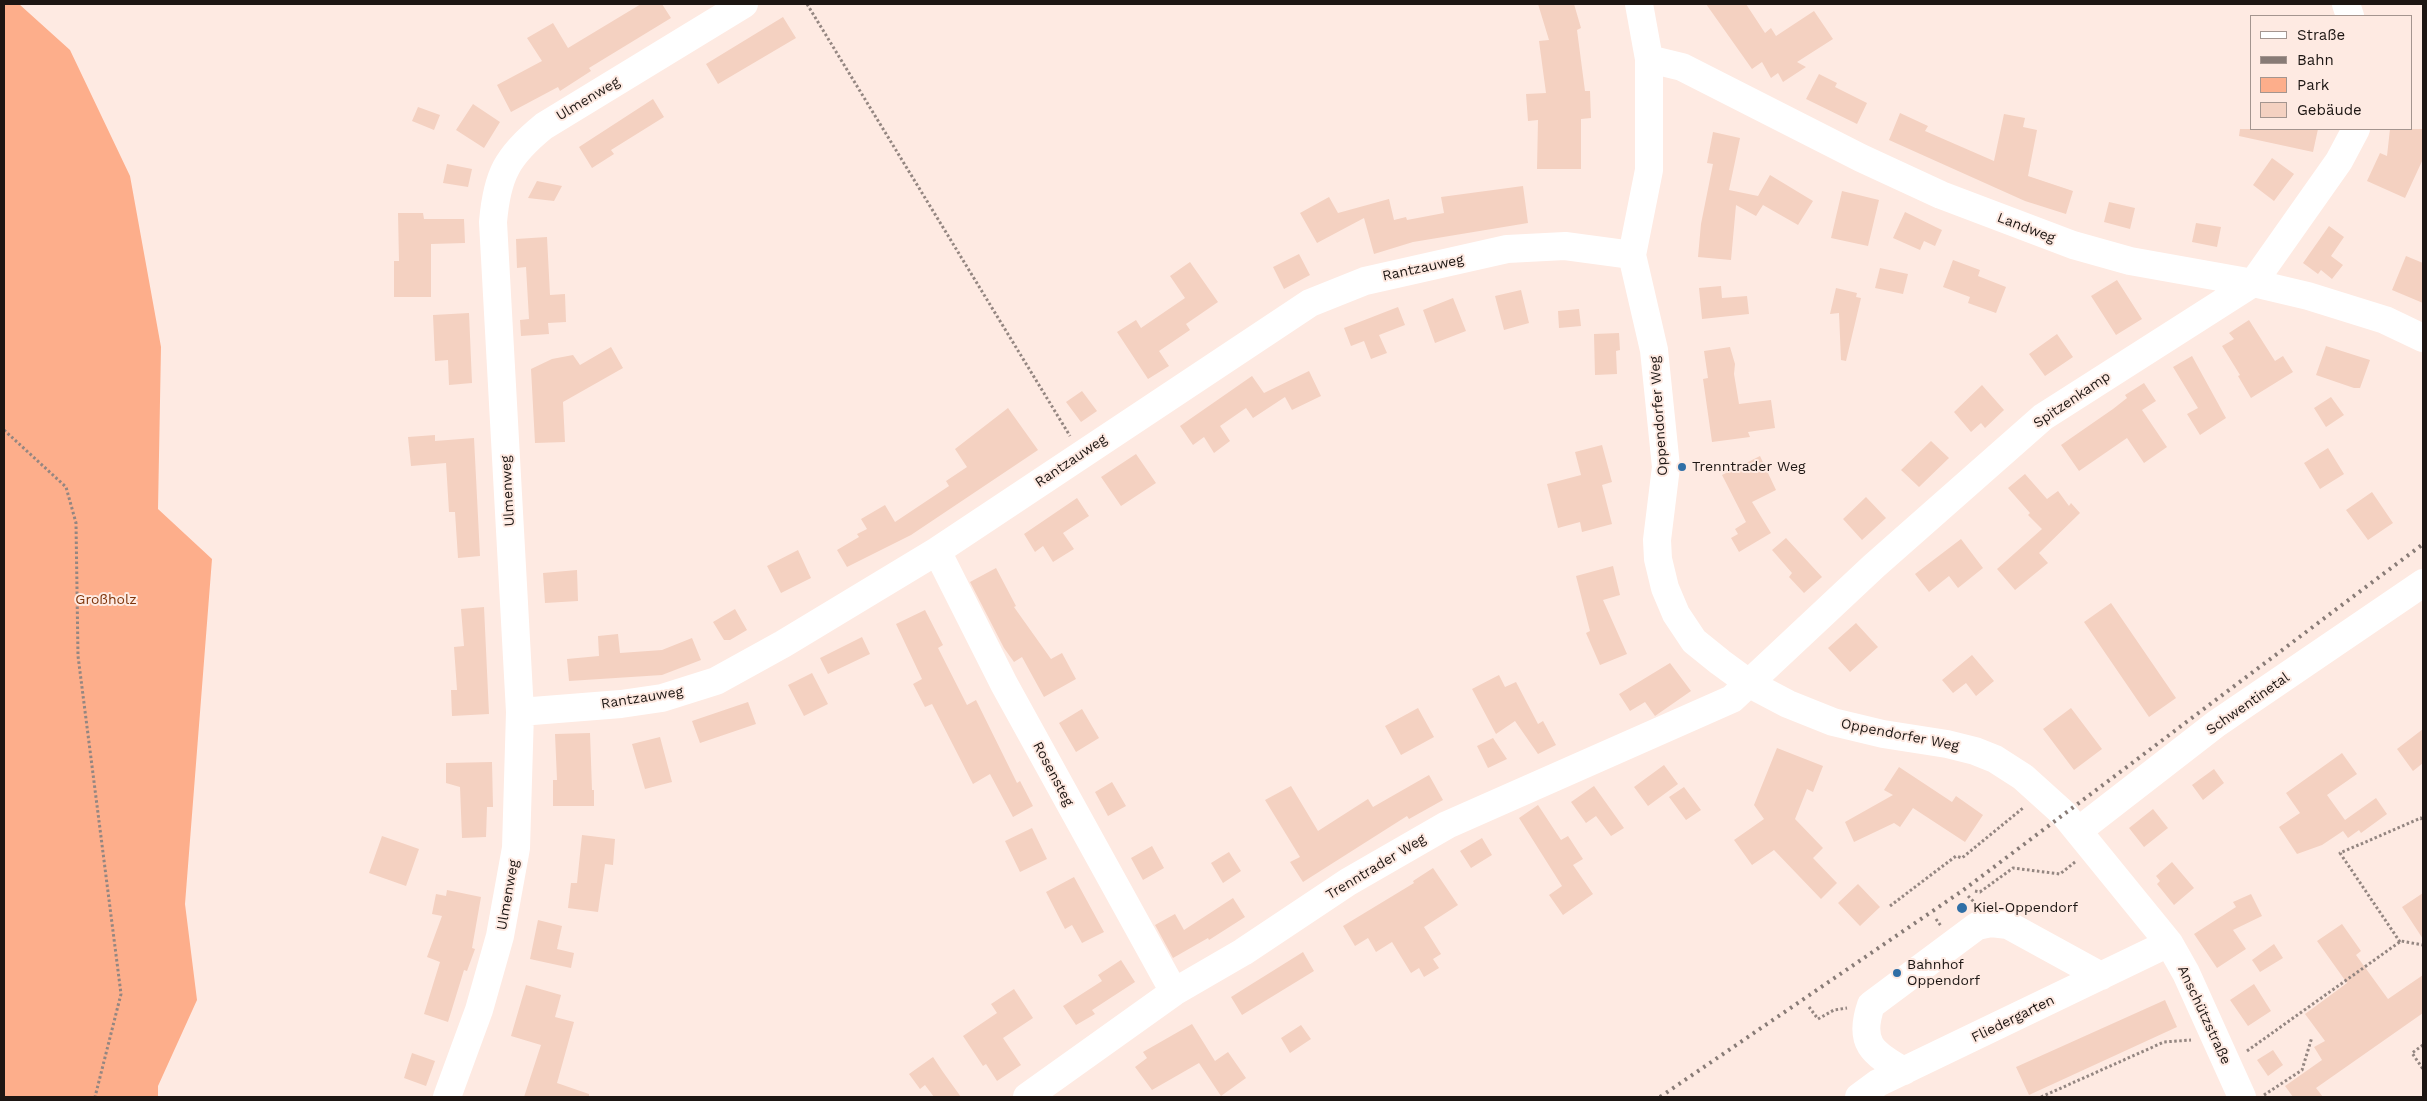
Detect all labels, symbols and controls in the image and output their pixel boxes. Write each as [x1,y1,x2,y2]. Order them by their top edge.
legend [2250,15,2412,130]
text: Straße [2297,26,2345,44]
text: Bahn [2297,51,2334,69]
street label: Ulmenweg [553,73,623,125]
text: Park [2297,76,2329,94]
text: Gebäude [2297,101,2362,119]
street label: Landweg [1995,209,2057,247]
street label: Rantzauweg [1381,251,1465,285]
street label: Oppendorfer Weg [1646,356,1672,476]
street label: Spitzenkamp [2030,368,2114,432]
street label: Rantzauweg [1032,431,1110,491]
street label: Ulmenweg [498,455,518,527]
place label: Trenntrader Weg [1692,459,1805,475]
marker: Trenntrader Weg [1676,461,1688,473]
park label: Großholz [75,592,137,608]
street label: Schwentinetal [2203,669,2293,739]
street label: Rantzauweg [600,683,684,713]
street label: Oppendorfer Weg [1840,715,1960,755]
street label: Rosensteg [1029,739,1077,809]
street label: Trenntrader Weg [1323,831,1429,903]
street label: Ulmenweg [494,859,522,931]
place label: Kiel-Oppendorf [1973,900,2078,916]
marker: Kiel-Oppendorf [1955,901,1969,915]
place label: Bahnhof Oppendorf [1907,957,1980,990]
street label: Anschützstraße [2174,963,2234,1067]
marker: Bahnhof Oppendorf [1891,967,1903,979]
street label: Fliedergarten [1969,992,2057,1046]

